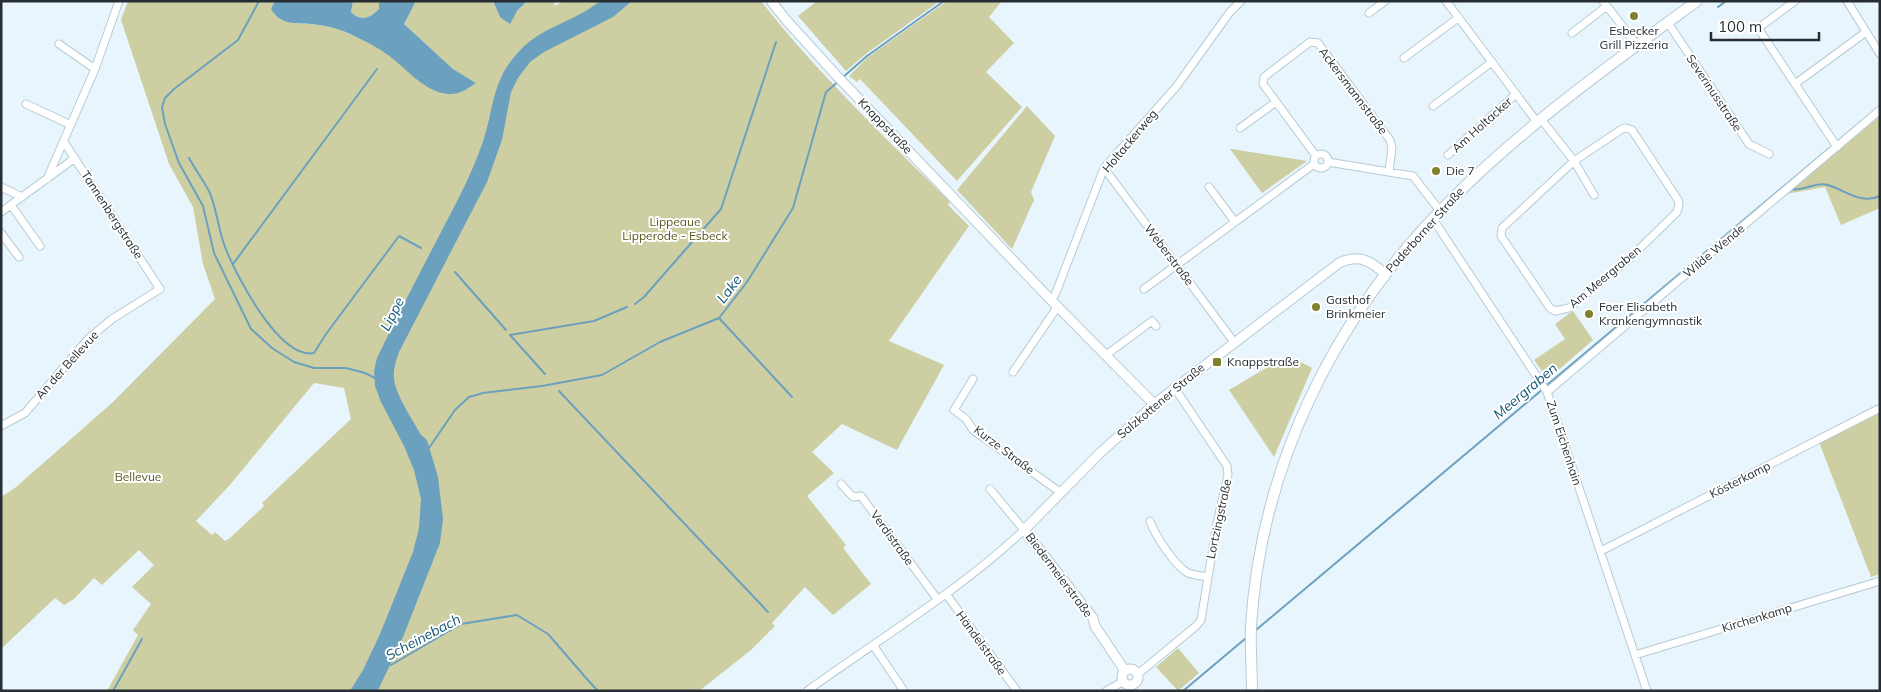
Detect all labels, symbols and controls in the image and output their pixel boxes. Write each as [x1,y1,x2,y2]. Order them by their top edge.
marker: Esbecker Grill Pizzeria [1628,10,1640,22]
scale bar [1711,10,1818,42]
text: 100 m [1718,17,1762,36]
place label: Esbecker Grill Pizzeria [1600,23,1668,52]
street label: Ackersmannstraße [1316,44,1391,137]
street label: Severinusstraße [1683,51,1746,134]
street label: Am Holtacker [1449,93,1515,156]
street label: Knappstraße [855,95,916,157]
street label: Holtackerweg [1099,106,1160,175]
place label: Die 7 [1446,163,1475,178]
marker: Die 7 [1430,165,1442,177]
street label: Tannenbergstraße [78,168,147,262]
street label: Paderborner Straße [1382,184,1467,275]
park label: Lippeaue Lipperode - Esbeck [622,214,728,243]
street label: Wilde Wende [1680,220,1748,281]
street label: Weberstraße [1141,221,1197,288]
street label: Am Meergraben [1566,242,1644,311]
water label: Lake [713,271,746,307]
place label: Gasthof Brinkmeier [1326,292,1386,321]
water label: Lippe [376,294,408,334]
place label: Foer Elisabeth Krankengymnastik [1599,299,1703,328]
marker: Gasthof Brinkmeier [1310,301,1322,313]
marker: Foer Elisabeth Krankengymnastik [1583,308,1595,320]
street label: An der Bellevue [32,327,101,402]
place label: Knappstraße [1227,354,1299,369]
marker: Knappstraße [1211,356,1223,368]
water label: Meergraben [1489,359,1561,423]
street label: Salzkottener Straße [1114,360,1207,442]
street label: Zum Eichenhain [1544,399,1585,487]
street label: Kurze Straße [971,422,1038,477]
street label: Kösterkamp [1707,458,1773,501]
park label: Bellevue [115,469,161,484]
street label: Lortzingstraße [1203,478,1234,560]
street label: Verdistraße [867,507,917,568]
street label: Biedermeierstraße [1023,529,1096,620]
street label: Kirchenkamp [1720,600,1794,635]
street label: Händelstraße [953,608,1010,678]
water label: Scheinebach [382,610,464,664]

